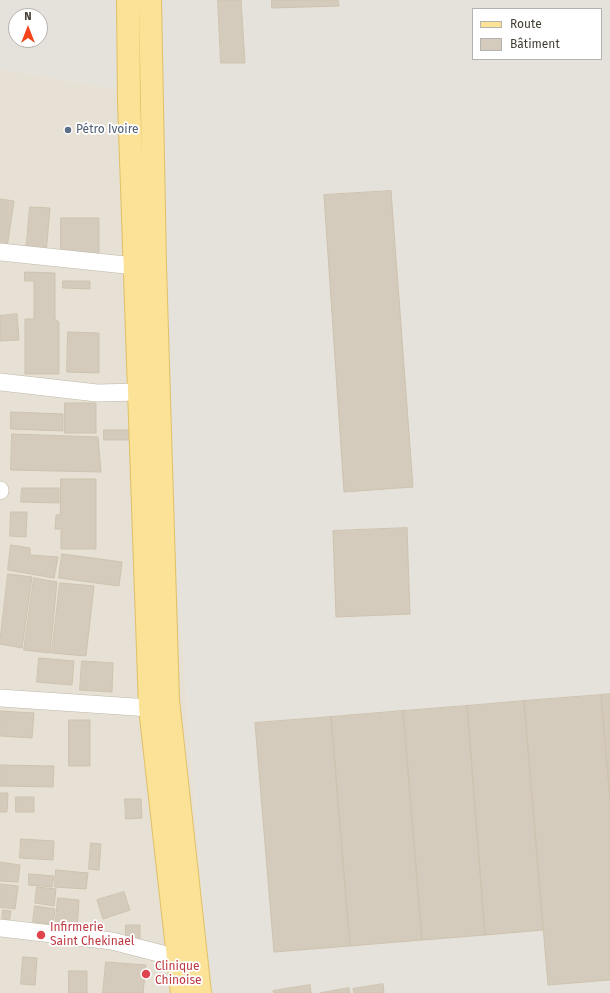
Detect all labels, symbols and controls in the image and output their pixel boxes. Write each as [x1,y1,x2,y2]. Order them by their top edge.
north arrow [8,8,48,48]
legend [472,8,602,60]
text: N [24,10,32,23]
text: Route [510,17,542,31]
text: Bâtiment [510,37,560,51]
place label: Pétro Ivoire [76,123,139,137]
marker: Pétro Ivoire [63,125,73,135]
place label: Infirmerie Saint Chekinael [50,921,134,949]
marker: Infirmerie Saint Chekinael [35,929,47,941]
place label: Clinique Chinoise [155,960,202,988]
marker: Clinique Chinoise [140,968,152,980]

